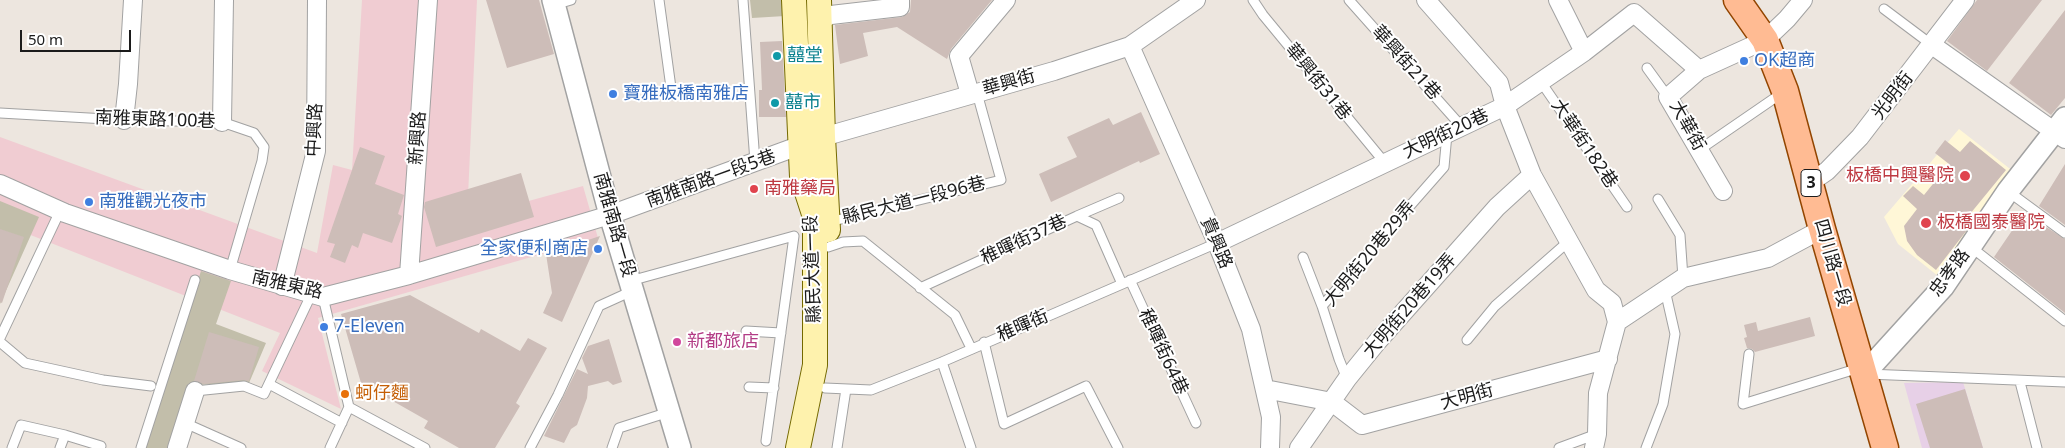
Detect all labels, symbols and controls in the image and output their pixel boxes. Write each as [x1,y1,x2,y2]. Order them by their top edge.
scale bar [22,20,134,52]
street label: 華興街21巷 [1367,21,1445,105]
text: 50 m [28,29,63,49]
street label: 華興街31巷 [1280,39,1356,125]
place label: 囍堂 [787,45,823,67]
marker: 囍堂 [771,50,783,62]
place label: OK超商 [1754,50,1815,72]
marker: OK超商 [1738,55,1750,67]
street label: 華興街 [980,65,1038,101]
street label: 光明街 [1868,68,1918,124]
place label: 寶雅板橋南雅店 [623,83,749,105]
marker: 寶雅板橋南雅店 [607,88,619,100]
place label: 囍市 [785,92,821,114]
street label: 大華街182巷 [1546,95,1622,193]
marker: 囍市 [769,97,781,109]
street label: 大華街 [1664,97,1710,155]
street label: 中興路 [303,102,327,158]
street label: 大明街20巷 [1399,105,1493,163]
street label: 南雅東路100巷 [94,107,216,133]
street label: 新興路 [405,110,431,166]
street label: 南雅南路一段5巷 [643,146,779,212]
place label: 板橋中興醫院 [1846,165,1954,187]
marker: 板橋中興醫院 [1958,169,1972,183]
street label: 南雅南路一段 [589,170,639,280]
road number: 3 [1801,170,1821,197]
street label: 縣民大道一段96巷 [840,173,988,229]
place label: 南雅藥局 [764,178,836,200]
marker: 南雅藥局 [748,183,760,195]
place label: 南雅觀光夜市 [99,191,207,213]
marker: 南雅觀光夜市 [83,196,95,208]
street label: 大明街20巷29弄 [1320,197,1420,311]
street label: 稚暉街37巷 [977,211,1071,269]
place label: 板橋國泰醫院 [1937,212,2045,234]
street label: 貴興路 [1196,214,1236,272]
street label: 縣民大道一段 [800,215,826,323]
marker: 板橋國泰醫院 [1919,216,1933,230]
street label: 四川路一段 [1809,217,1855,309]
place label: 全家便利商店 [480,238,588,260]
marker: 全家便利商店 [592,243,604,255]
street label: 忠孝路 [1925,245,1975,301]
street label: 大明街20巷19弄 [1359,249,1461,363]
street label: 南雅東路 [249,266,325,304]
street label: 稚暉街64巷 [1134,305,1192,399]
street label: 稚暉街 [994,306,1052,346]
place label: 7-Eleven [334,316,405,338]
marker: 7-Eleven [318,321,330,333]
place label: 新都旅店 [687,331,759,353]
marker: 新都旅店 [671,336,683,348]
street label: 大明街 [1438,380,1496,414]
place label: 蚵仔麵 [355,383,409,405]
marker: 蚵仔麵 [339,388,351,400]

